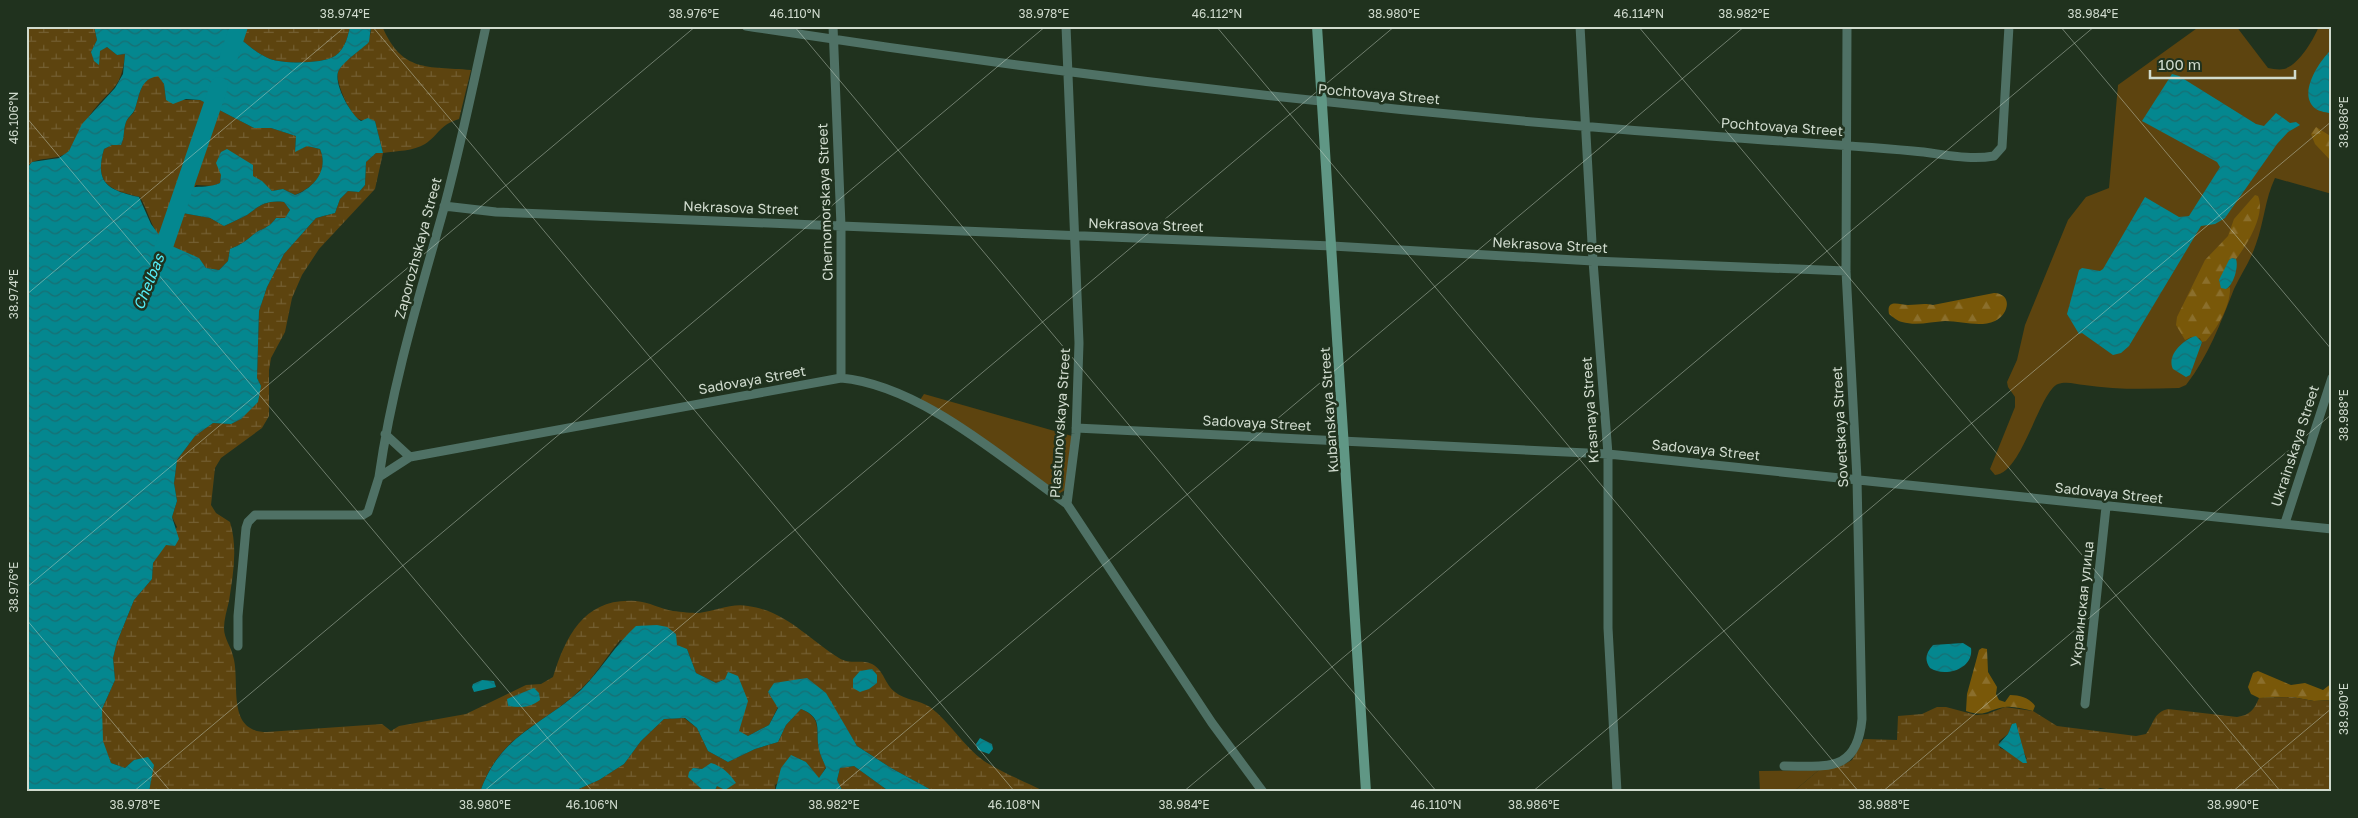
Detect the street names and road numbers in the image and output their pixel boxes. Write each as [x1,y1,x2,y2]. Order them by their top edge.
street label: Pochtovaya Street [1317,80,1441,107]
street label: Pochtovaya Street [1720,114,1844,139]
street label: Chernomorskaya Street [813,123,836,281]
street label: Zaporozhskaya Street [390,175,445,321]
street label: Nekrasova Street [683,197,799,218]
street label: Nekrasova Street [1088,214,1204,235]
street label: Nekrasova Street [1492,233,1608,256]
street label: Plastunovskaya Street [1046,347,1073,499]
street label: Kubanskaya Street [1316,347,1341,474]
street label: Krasnaya Street [1577,356,1602,464]
street label: Sadovaya Street [697,362,807,397]
street label: Sovetskaya Street [1828,366,1851,488]
street label: Ukrainskaya Street [2267,383,2322,509]
street label: Sadovaya Street [1202,411,1312,434]
street label: Sadovaya Street [1651,435,1761,464]
street label: Sadovaya Street [2054,478,2164,507]
street label: Украинская улица [2066,540,2097,668]

